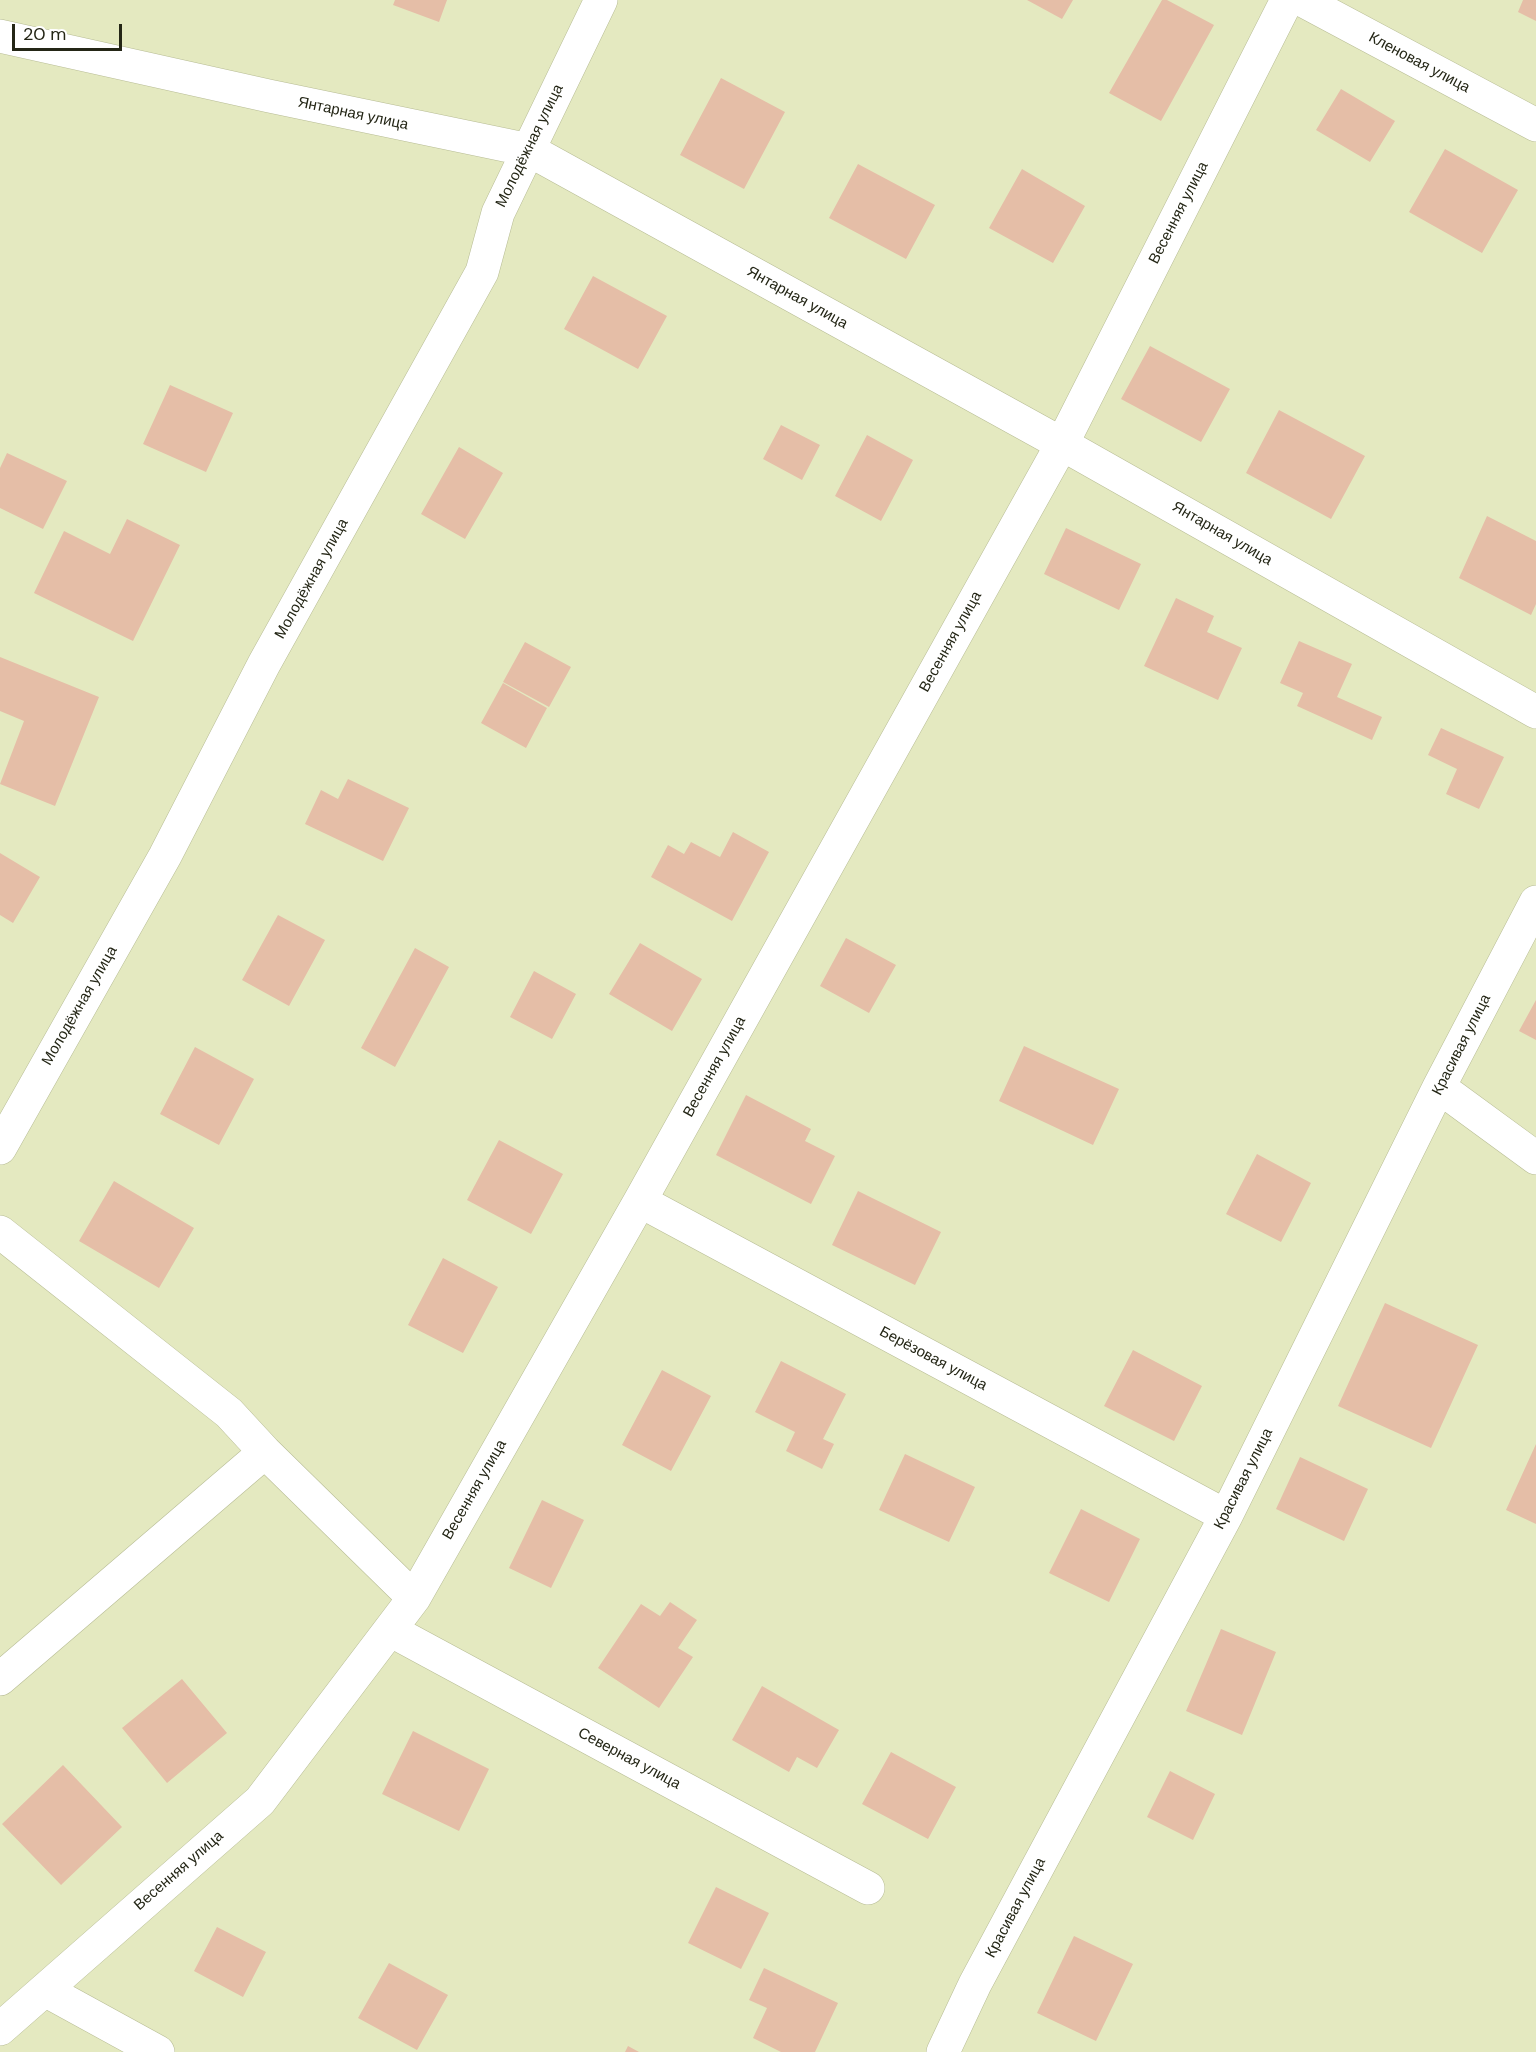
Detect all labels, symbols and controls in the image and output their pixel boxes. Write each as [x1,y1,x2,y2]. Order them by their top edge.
scale bar [15,12,124,50]
text: 20 m [23,22,66,46]
street label: Кленовая улица [1365,29,1473,97]
street label: Молодёжная улица [492,82,568,210]
street label: Янтарная улица [296,94,410,134]
street label: Весенняя улица [1146,159,1212,267]
street label: Янтарная улица [743,263,851,333]
street label: Янтарная улица [1169,498,1275,570]
street label: Молодёжная улица [271,516,353,642]
street label: Весенняя улица [916,589,986,695]
street label: Молодёжная улица [39,943,121,1069]
street label: Красивая улица [1429,992,1495,1098]
street label: Весенняя улица [680,1014,750,1120]
street label: Берёзовая улица [876,1323,990,1395]
street label: Красивая улица [1211,1426,1277,1532]
street label: Весенняя улица [439,1437,511,1543]
street label: Северная улица [575,1724,683,1794]
street label: Весенняя улица [131,1827,227,1915]
street label: Красивая улица [982,1855,1050,1961]

